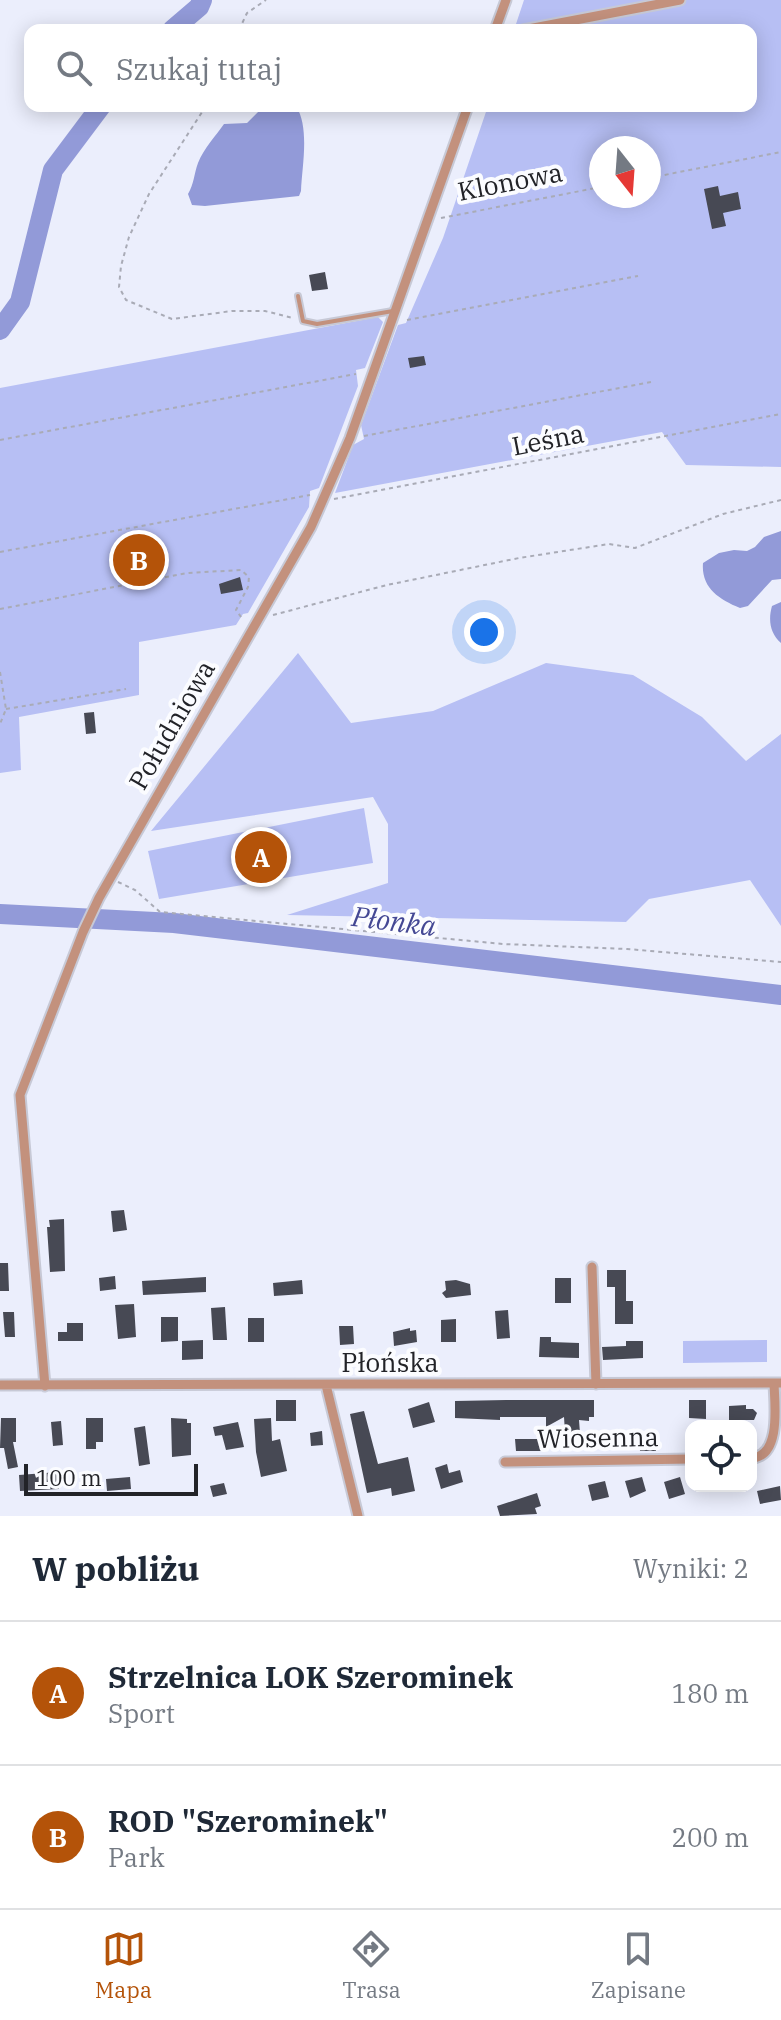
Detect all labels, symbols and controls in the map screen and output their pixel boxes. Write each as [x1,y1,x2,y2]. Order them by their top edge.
search box [24,24,757,112]
icon: search [52,46,96,90]
text: Szukaj tutaj [116,49,282,88]
north arrow [589,136,661,208]
street label: Klonowa [454,154,565,208]
street label: Leśna [509,415,587,463]
pin: B [113,530,165,590]
your location [464,612,504,652]
street label: Południowa [120,654,222,795]
pin: A [235,827,287,887]
water label: Płonka [349,897,438,944]
street label: Płońska [341,1345,439,1379]
street label: Wiosenna [537,1419,659,1455]
map controls [685,1420,757,1492]
button: locate [685,1420,757,1492]
scale bar [24,1460,198,1496]
text: 100 m [36,1463,102,1492]
text: W pobliżu [32,1546,200,1590]
text: Wyniki: 2 [633,1551,749,1585]
text: Strzelnica LOK Szerominek [108,1657,513,1696]
text: A [49,1676,67,1710]
text: 180 m [671,1676,749,1710]
text: Sport [108,1696,175,1730]
text: ROD "Szerominek" [108,1801,388,1840]
text: B [49,1820,67,1854]
text: 200 m [671,1820,749,1854]
text: Park [108,1840,165,1874]
tab: Mapa [95,1927,152,2004]
tab: Trasa [342,1927,401,2004]
tab: Zapisane [591,1927,686,2004]

